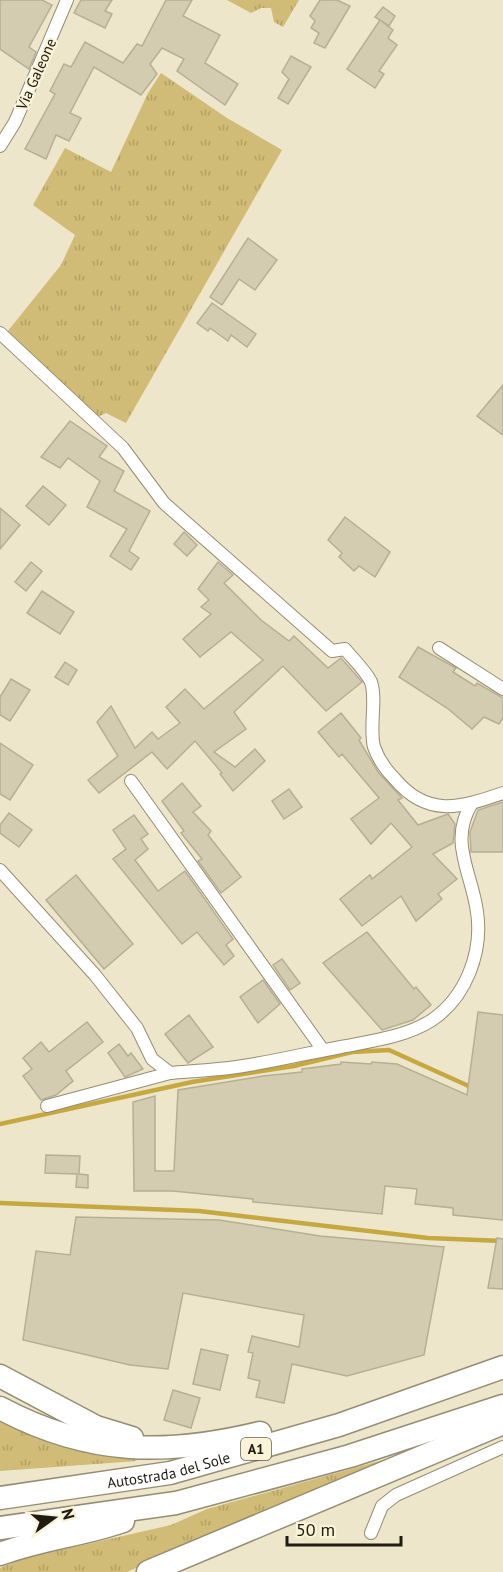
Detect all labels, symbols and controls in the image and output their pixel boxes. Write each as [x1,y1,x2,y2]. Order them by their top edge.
street label: Via Galeone [11,35,60,114]
road number: A1 [241,1438,271,1460]
street label: Autostrada del Sole [106,1447,232,1492]
north arrow [24,1488,84,1548]
text: N [57,1506,80,1522]
scale bar [287,1509,401,1547]
text: 50 m [296,1518,335,1541]

